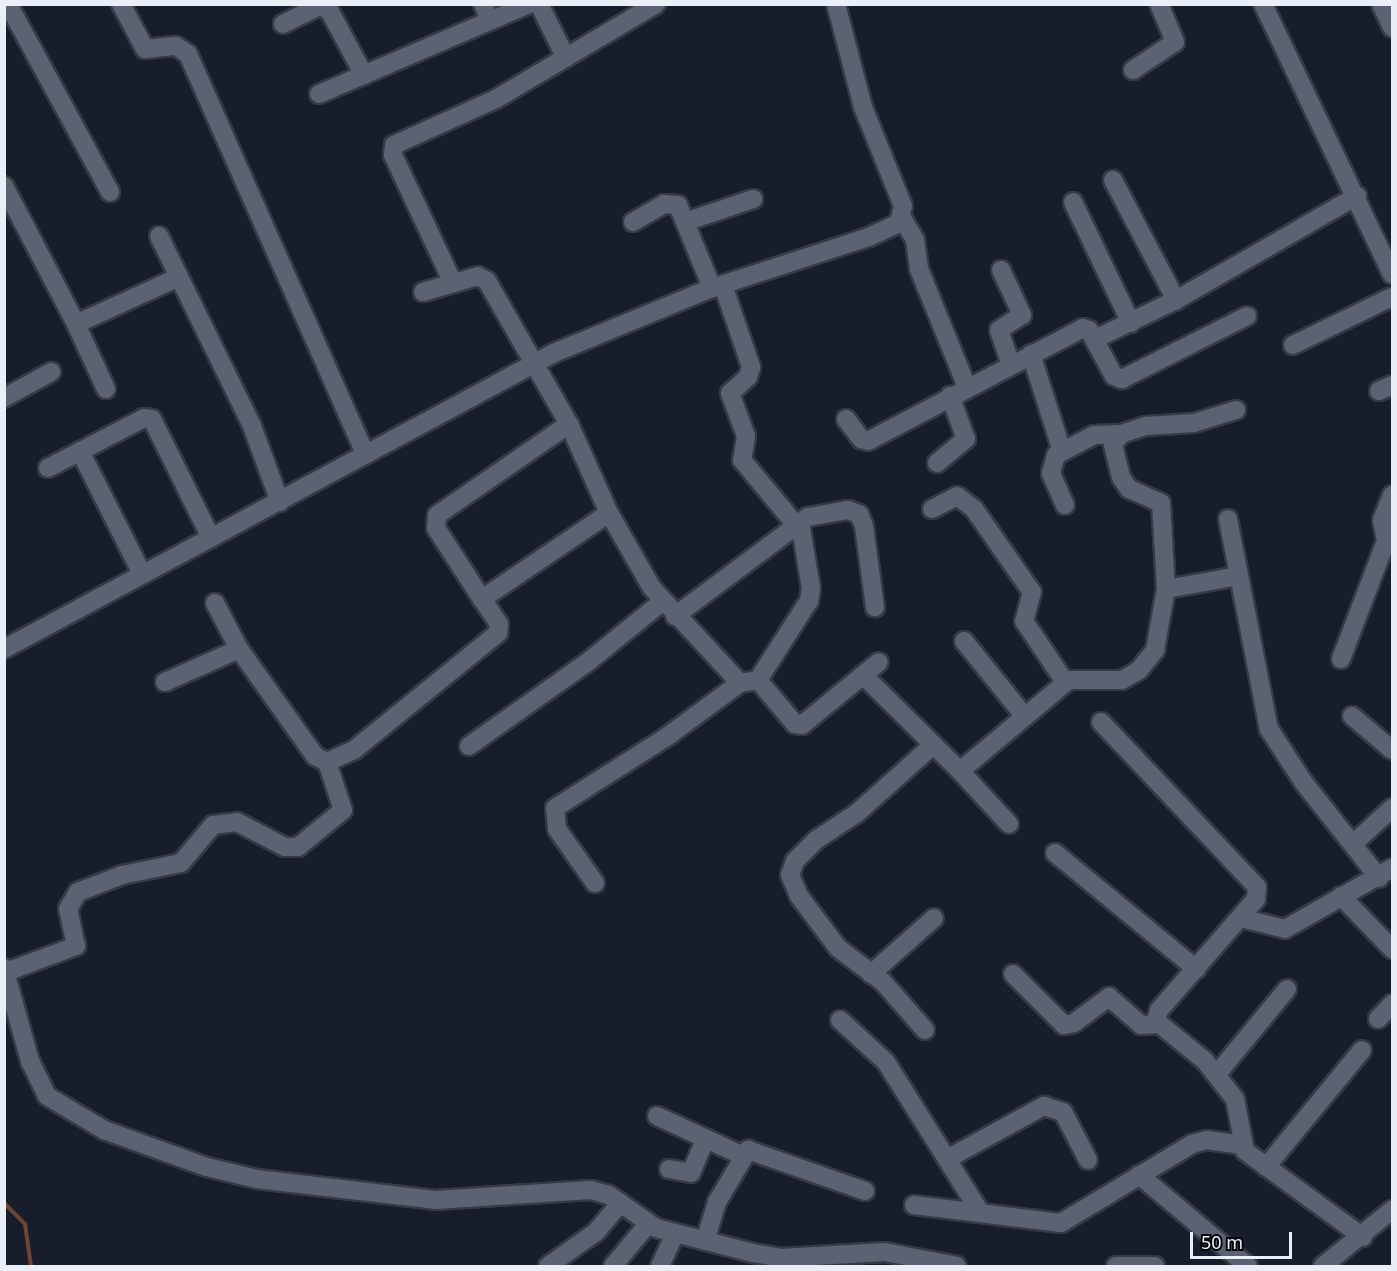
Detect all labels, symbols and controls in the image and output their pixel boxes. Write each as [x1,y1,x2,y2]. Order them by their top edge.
scale bar [1193,1220,1295,1258]
text: 50 m [1201,1230,1243,1254]

